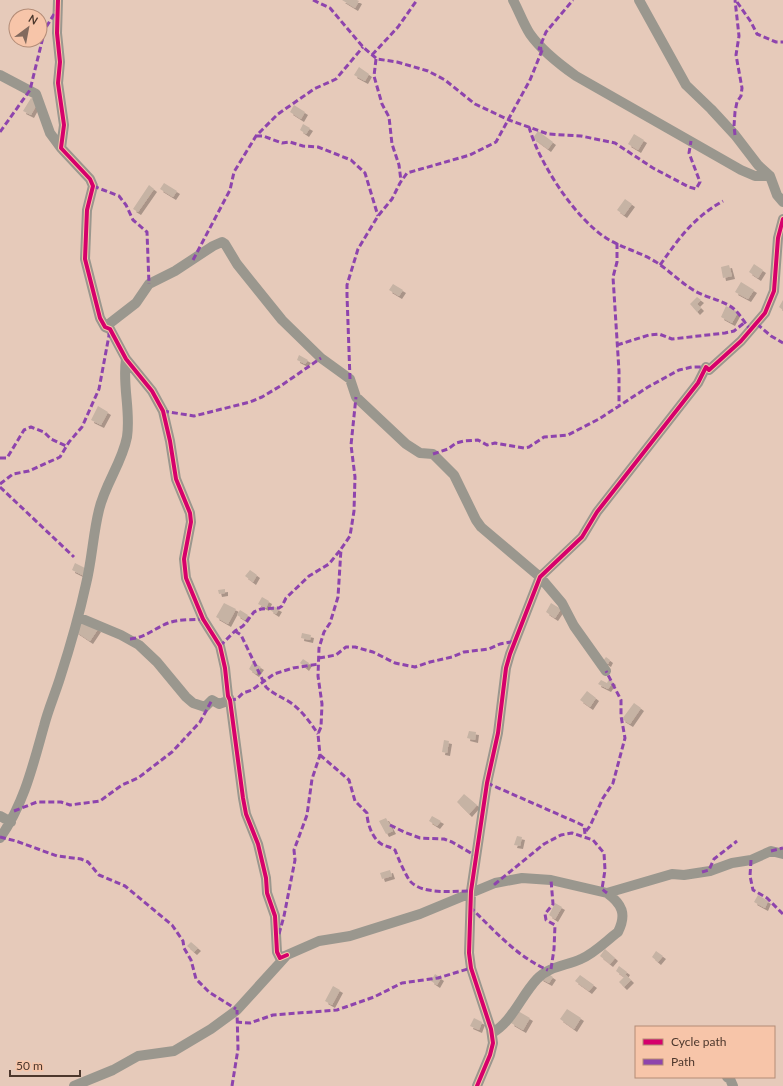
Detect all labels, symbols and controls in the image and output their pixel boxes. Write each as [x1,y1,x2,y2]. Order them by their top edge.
north arrow [8,8,48,48]
text: N [27,11,41,27]
legend [635,1026,775,1078]
text: Cycle path [671,1034,726,1049]
scale bar [10,1052,80,1078]
text: Path [671,1054,695,1069]
text: 50 m [16,1058,43,1073]

